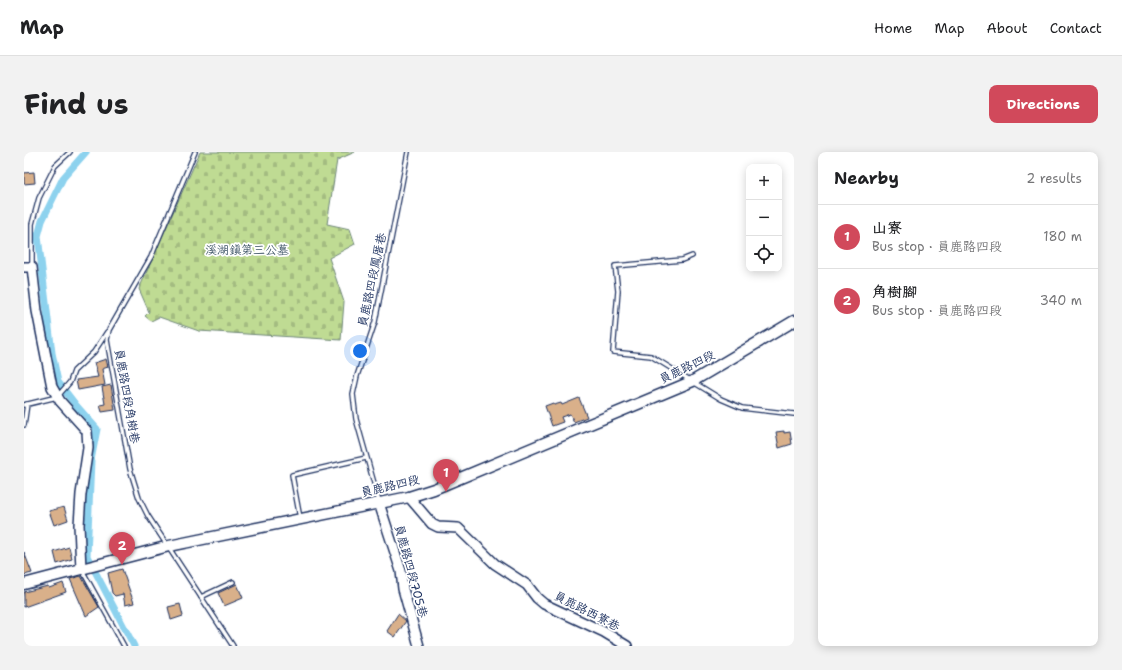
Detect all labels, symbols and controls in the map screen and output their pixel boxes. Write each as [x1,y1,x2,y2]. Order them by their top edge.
text: Map [20,15,64,40]
text: Home [874,19,913,37]
text: Map [935,19,965,37]
text: About [987,19,1028,37]
text: Contact [1050,19,1102,37]
text: Find us [24,85,129,123]
button: Directions [989,85,1098,123]
map controls [746,164,782,272]
button: + [746,164,782,200]
text: Nearby [834,167,899,189]
text: 2 results [1026,170,1082,187]
button: − [746,200,782,236]
text: 山寮 [872,218,902,238]
text: 1 [844,228,850,245]
text: 180 m [1043,228,1082,245]
street label: 員鹿路四段鳳厝巷 [354,231,390,329]
button: locate [746,236,782,272]
text: Bus stop · 員鹿路四段 [872,238,1002,255]
park label: 溪湖鎮第三公墓 [205,242,289,258]
text: 角樹腳 [872,282,917,302]
text: 2 [842,292,852,309]
text: 340 m [1040,292,1082,309]
text: Bus stop · 員鹿路四段 [872,302,1002,319]
your location [350,341,370,361]
street label: 員鹿路四段角樹巷 [111,347,143,445]
street label: 員鹿路四段 [657,347,717,387]
pin: 1 [433,459,459,492]
street label: 員鹿路四段 [359,471,421,501]
street label: 員鹿路四段705巷 [391,523,431,619]
pin: 2 [109,532,135,565]
street label: 員鹿路西寮巷 [551,588,623,634]

